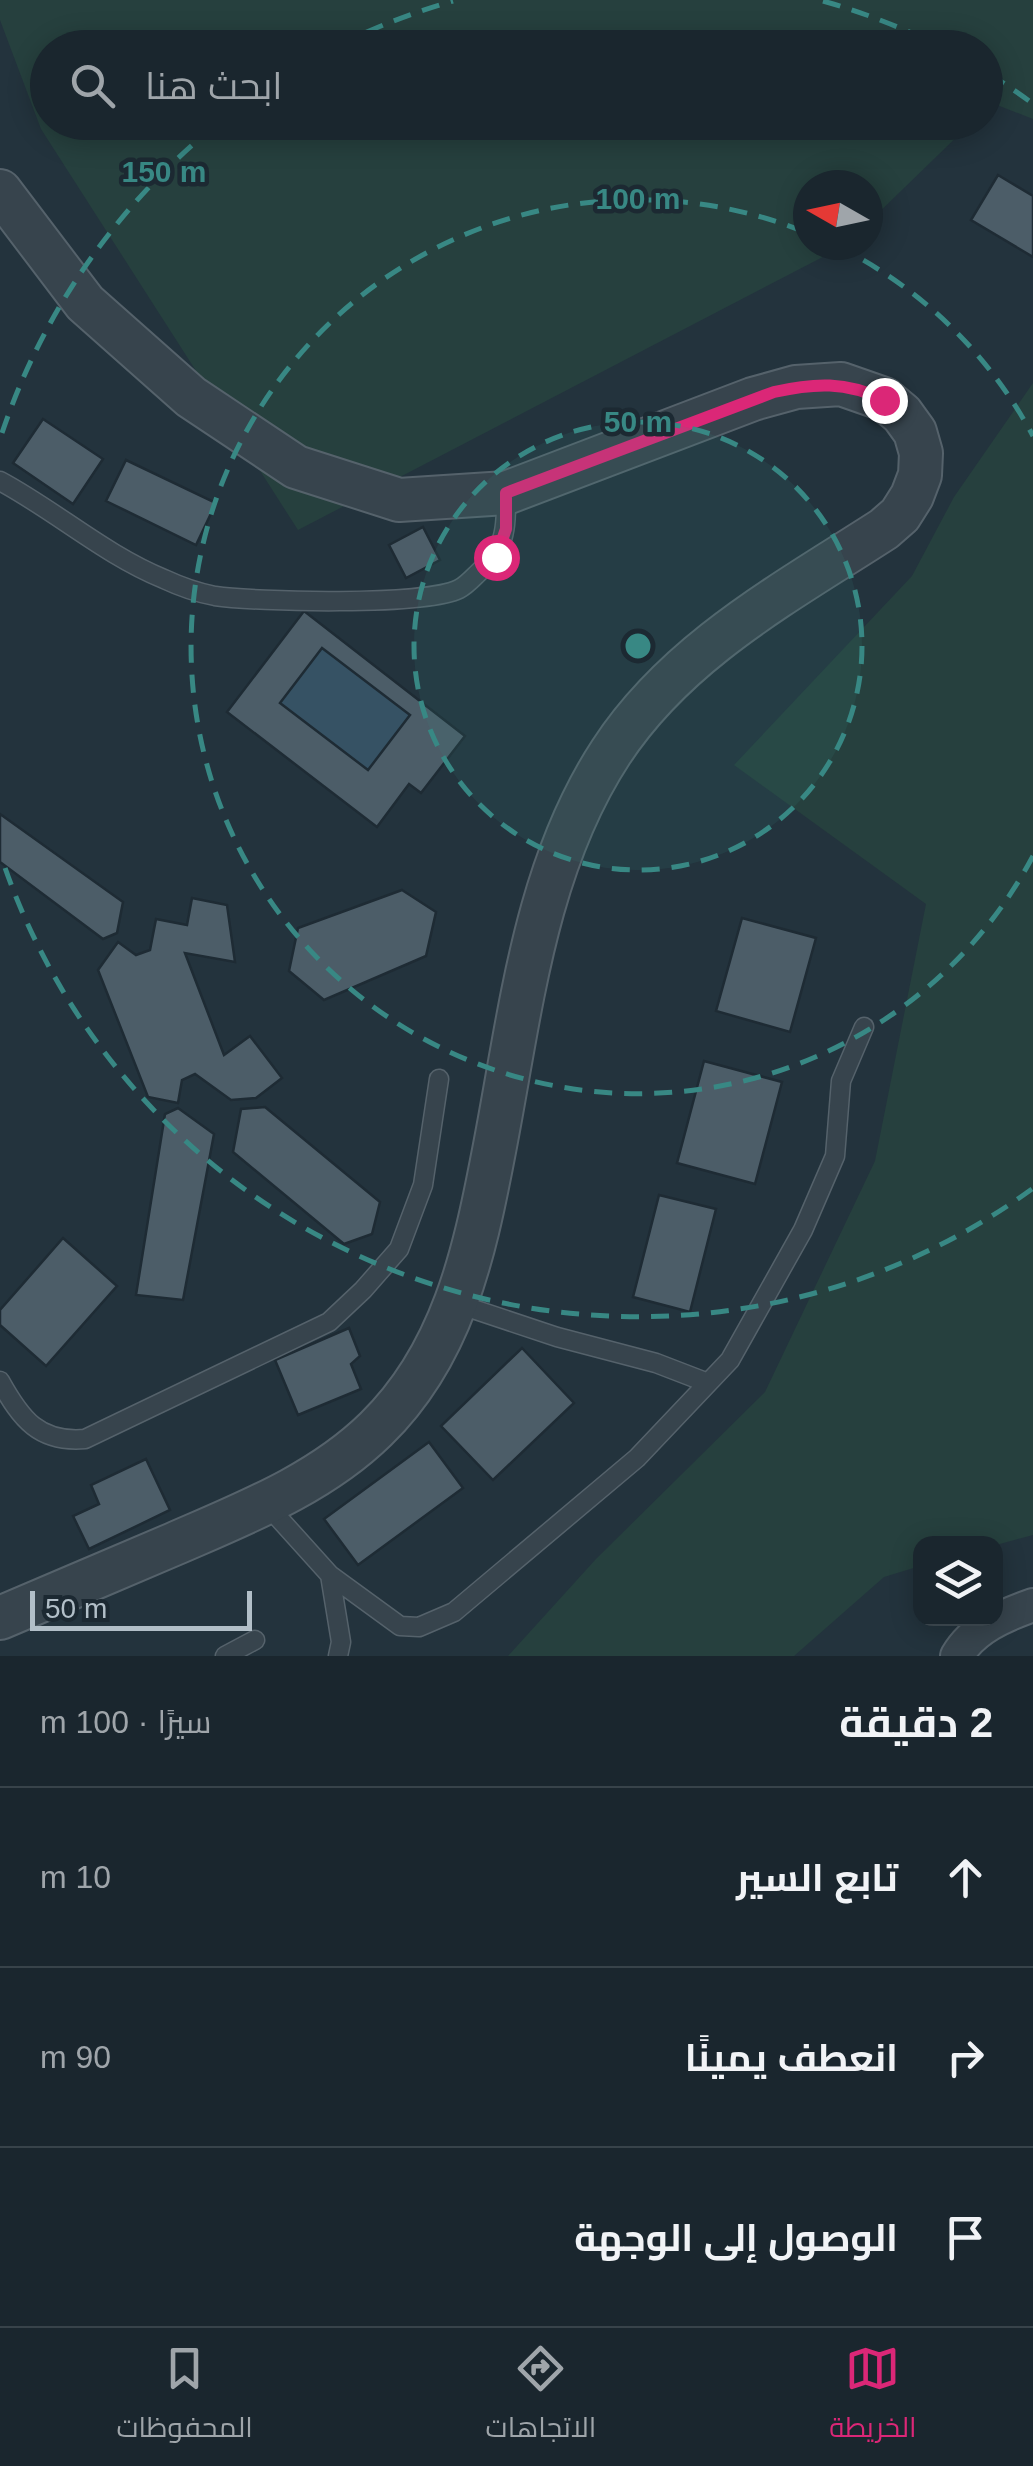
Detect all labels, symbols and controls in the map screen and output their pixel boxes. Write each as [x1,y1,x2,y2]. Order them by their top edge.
search box [30,30,1003,140]
icon: search [65,58,120,113]
text: ابحث هنا [145,65,283,107]
text: 150 m [121,155,207,188]
north arrow [793,170,883,260]
text: 100 m [595,182,681,215]
route end [862,378,908,424]
text: 50 m [604,405,672,438]
route start [474,535,520,581]
centre of rings [620,628,656,664]
map controls [913,1536,1003,1626]
button: layers [913,1536,1003,1626]
scale bar [30,1586,252,1630]
text: 50 m [45,1593,107,1624]
text: 2 دقيقة [839,1699,993,1746]
text: سيرًا · 100 m [40,1704,211,1740]
icon: ahead [938,1850,993,1905]
text: تابع السير [736,1857,898,1899]
text: 10 m [40,1859,111,1895]
icon: right [938,2030,993,2085]
text: انعطف يمينًا [685,2037,898,2079]
text: 90 m [40,2039,111,2075]
icon: arrive [938,2210,993,2265]
text: الوصول إلى الوجهة [574,2217,898,2259]
tab: المحفوظات [116,2341,253,2453]
tab: الاتجاهات [486,2341,596,2453]
tab: الخريطة [829,2341,917,2453]

